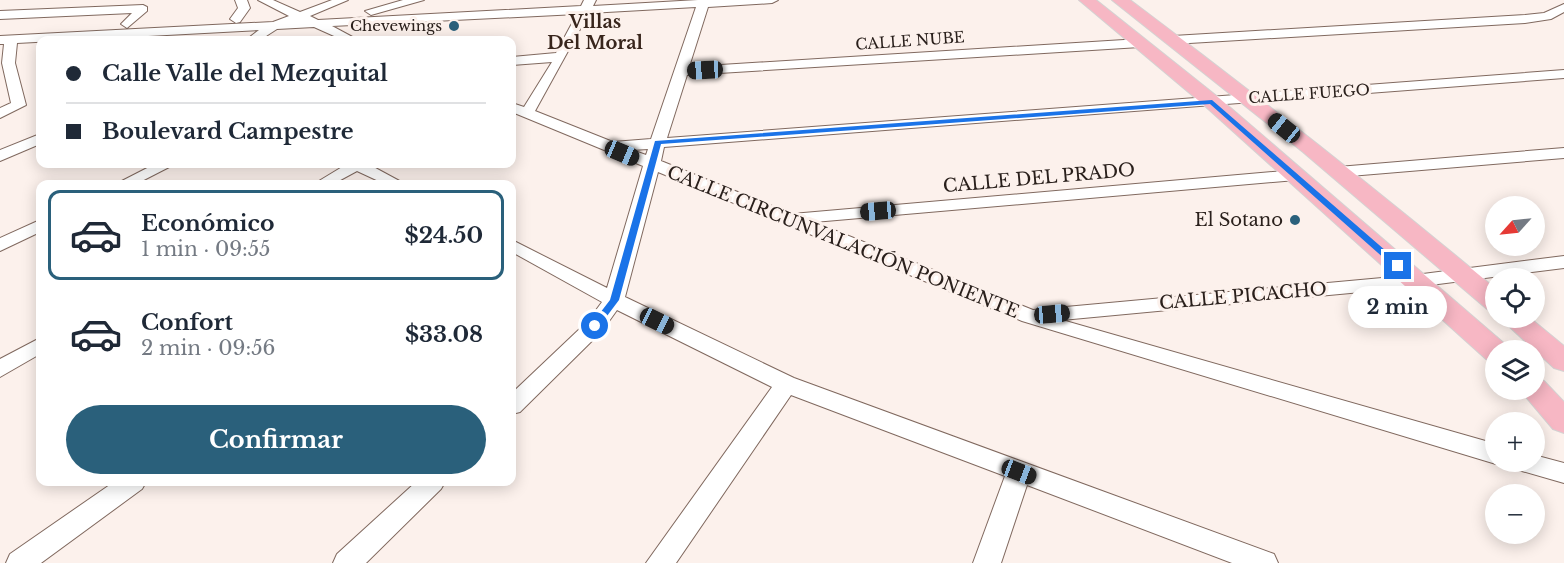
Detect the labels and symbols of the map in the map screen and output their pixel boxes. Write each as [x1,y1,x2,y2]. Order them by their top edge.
district label: Villas Del Moral [547,11,644,54]
place label: Chevewings [350,16,442,35]
marker: Chevewings [447,19,461,33]
street label: CALLE NUBE [855,27,965,54]
car [687,60,723,80]
street label: CALLE FUEGO [1248,80,1370,107]
car [1264,110,1304,146]
car [602,138,642,168]
street label: CALLE DEL PRADO [942,159,1136,197]
street label: CALLE CIRCUNVALACIÓN PONIENTE [664,160,1023,323]
north arrow [1485,196,1545,256]
car [859,200,897,222]
place label: El Sotano [1195,209,1283,231]
marker: El Sotano [1288,213,1302,227]
route end [1384,252,1411,279]
street label: CALLE PICACHO [1158,278,1328,314]
callout: 2 min [1348,287,1448,329]
car [1033,303,1071,325]
car [637,305,677,337]
route start [581,312,608,339]
car [999,457,1039,487]

